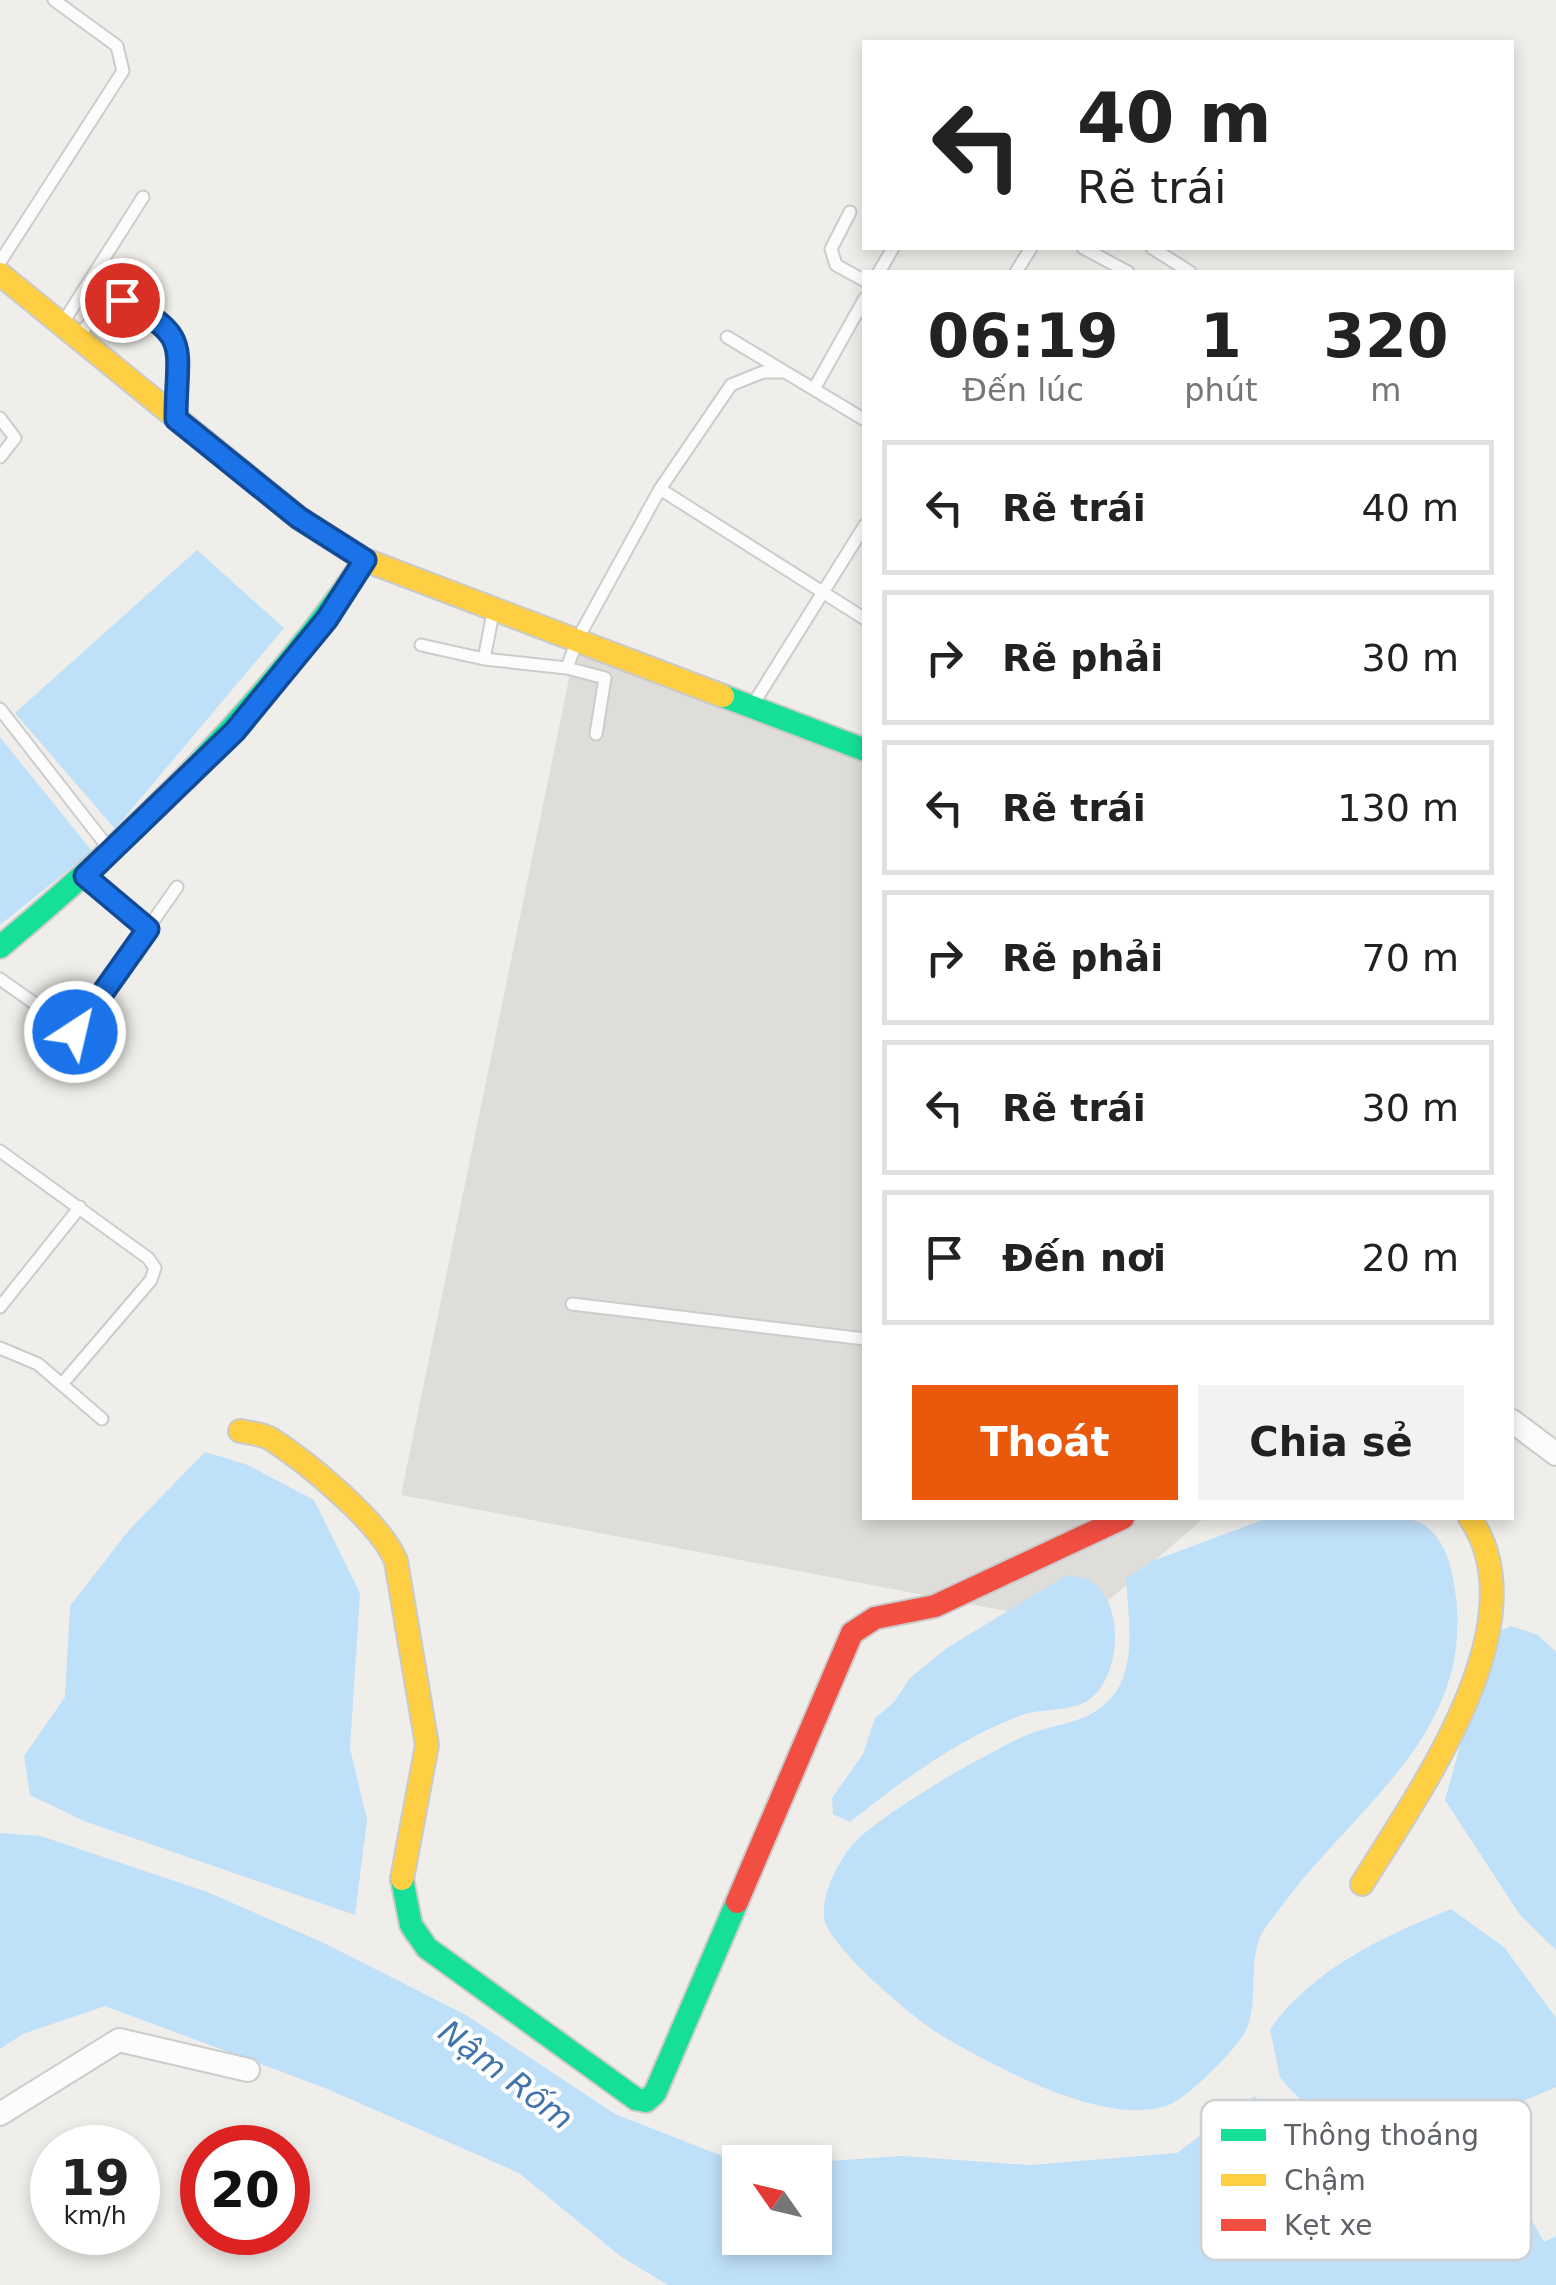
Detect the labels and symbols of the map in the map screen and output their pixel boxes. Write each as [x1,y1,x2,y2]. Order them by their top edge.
pin [80,258,165,343]
position arrow [23,980,127,1084]
water label: Nậm Rốm [432,2012,580,2138]
legend [1201,2100,1531,2260]
text: Thông thoáng [1283,2119,1479,2152]
speed limit sign: 20 [180,2125,310,2255]
north arrow [722,2145,832,2255]
text: Chậm [1284,2164,1366,2197]
text: Kẹt xe [1284,2209,1372,2242]

